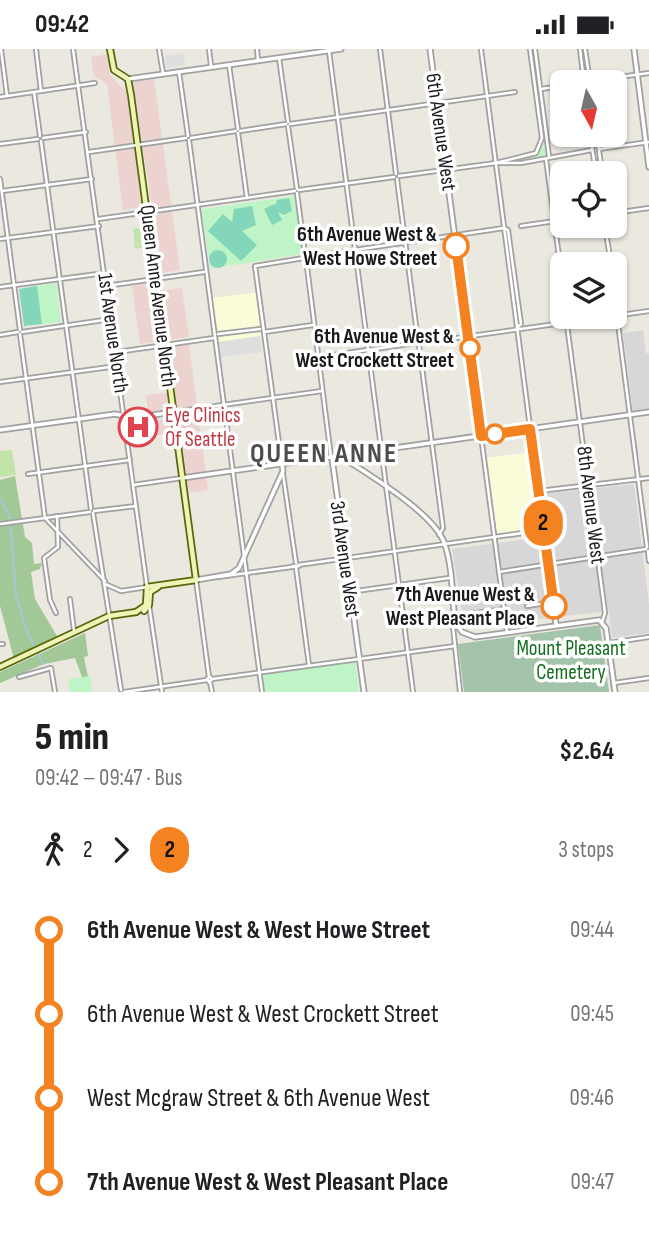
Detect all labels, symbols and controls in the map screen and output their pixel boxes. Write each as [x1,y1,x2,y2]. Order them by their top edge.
text: 09:42 [35,9,89,40]
north arrow [550,70,626,147]
map controls [550,70,627,329]
street label: 6th Avenue West [420,72,462,192]
button: locate [550,161,627,238]
street label: Queen Anne Avenue North [134,204,182,388]
place label: 6th Avenue West & West Howe Street [297,222,437,271]
marker: 6th Avenue West & West Howe Street [443,233,469,259]
button: layers [550,252,627,329]
street label: 1st Avenue North [92,272,134,394]
place label: 6th Avenue West & West Crockett Street [296,324,454,373]
marker: 6th Avenue West & West Crockett Street [460,338,480,358]
place label: Eye Clinics Of Seattle [165,403,241,452]
hospital icon: Eye Clinics Of Seattle [117,406,159,448]
unlabelled marker [485,424,505,444]
district label: QUEEN ANNE [250,437,398,470]
street label: 8th Avenue West [571,445,611,565]
street label: 3rd Avenue West [324,499,366,619]
line badge: 2 [520,500,566,546]
text: 2 [538,508,548,537]
place label: 7th Avenue West & West Pleasant Place [386,582,535,631]
marker: 7th Avenue West & West Pleasant Place [541,593,567,619]
park label: Mount Pleasant Cemetery [516,636,626,685]
text: 5 min [35,715,109,760]
text: $2.64 [559,736,614,767]
text: 09:42 – 09:47 · Bus [35,764,183,792]
icon: walk [35,831,73,869]
icon: forward [102,831,140,869]
text: 2 [164,835,175,864]
text: 2 [83,836,92,864]
text: 3 stops [558,836,614,864]
text: 6th Avenue West & West Howe Street [87,915,430,946]
text: 09:44 [570,916,614,944]
text: 6th Avenue West & West Crockett Street [87,999,439,1030]
text: 09:45 [570,1000,614,1028]
text: West Mcgraw Street & 6th Avenue West [87,1083,430,1114]
text: 09:46 [570,1084,614,1112]
text: 7th Avenue West & West Pleasant Place [87,1167,448,1198]
text: 09:47 [571,1168,614,1196]

